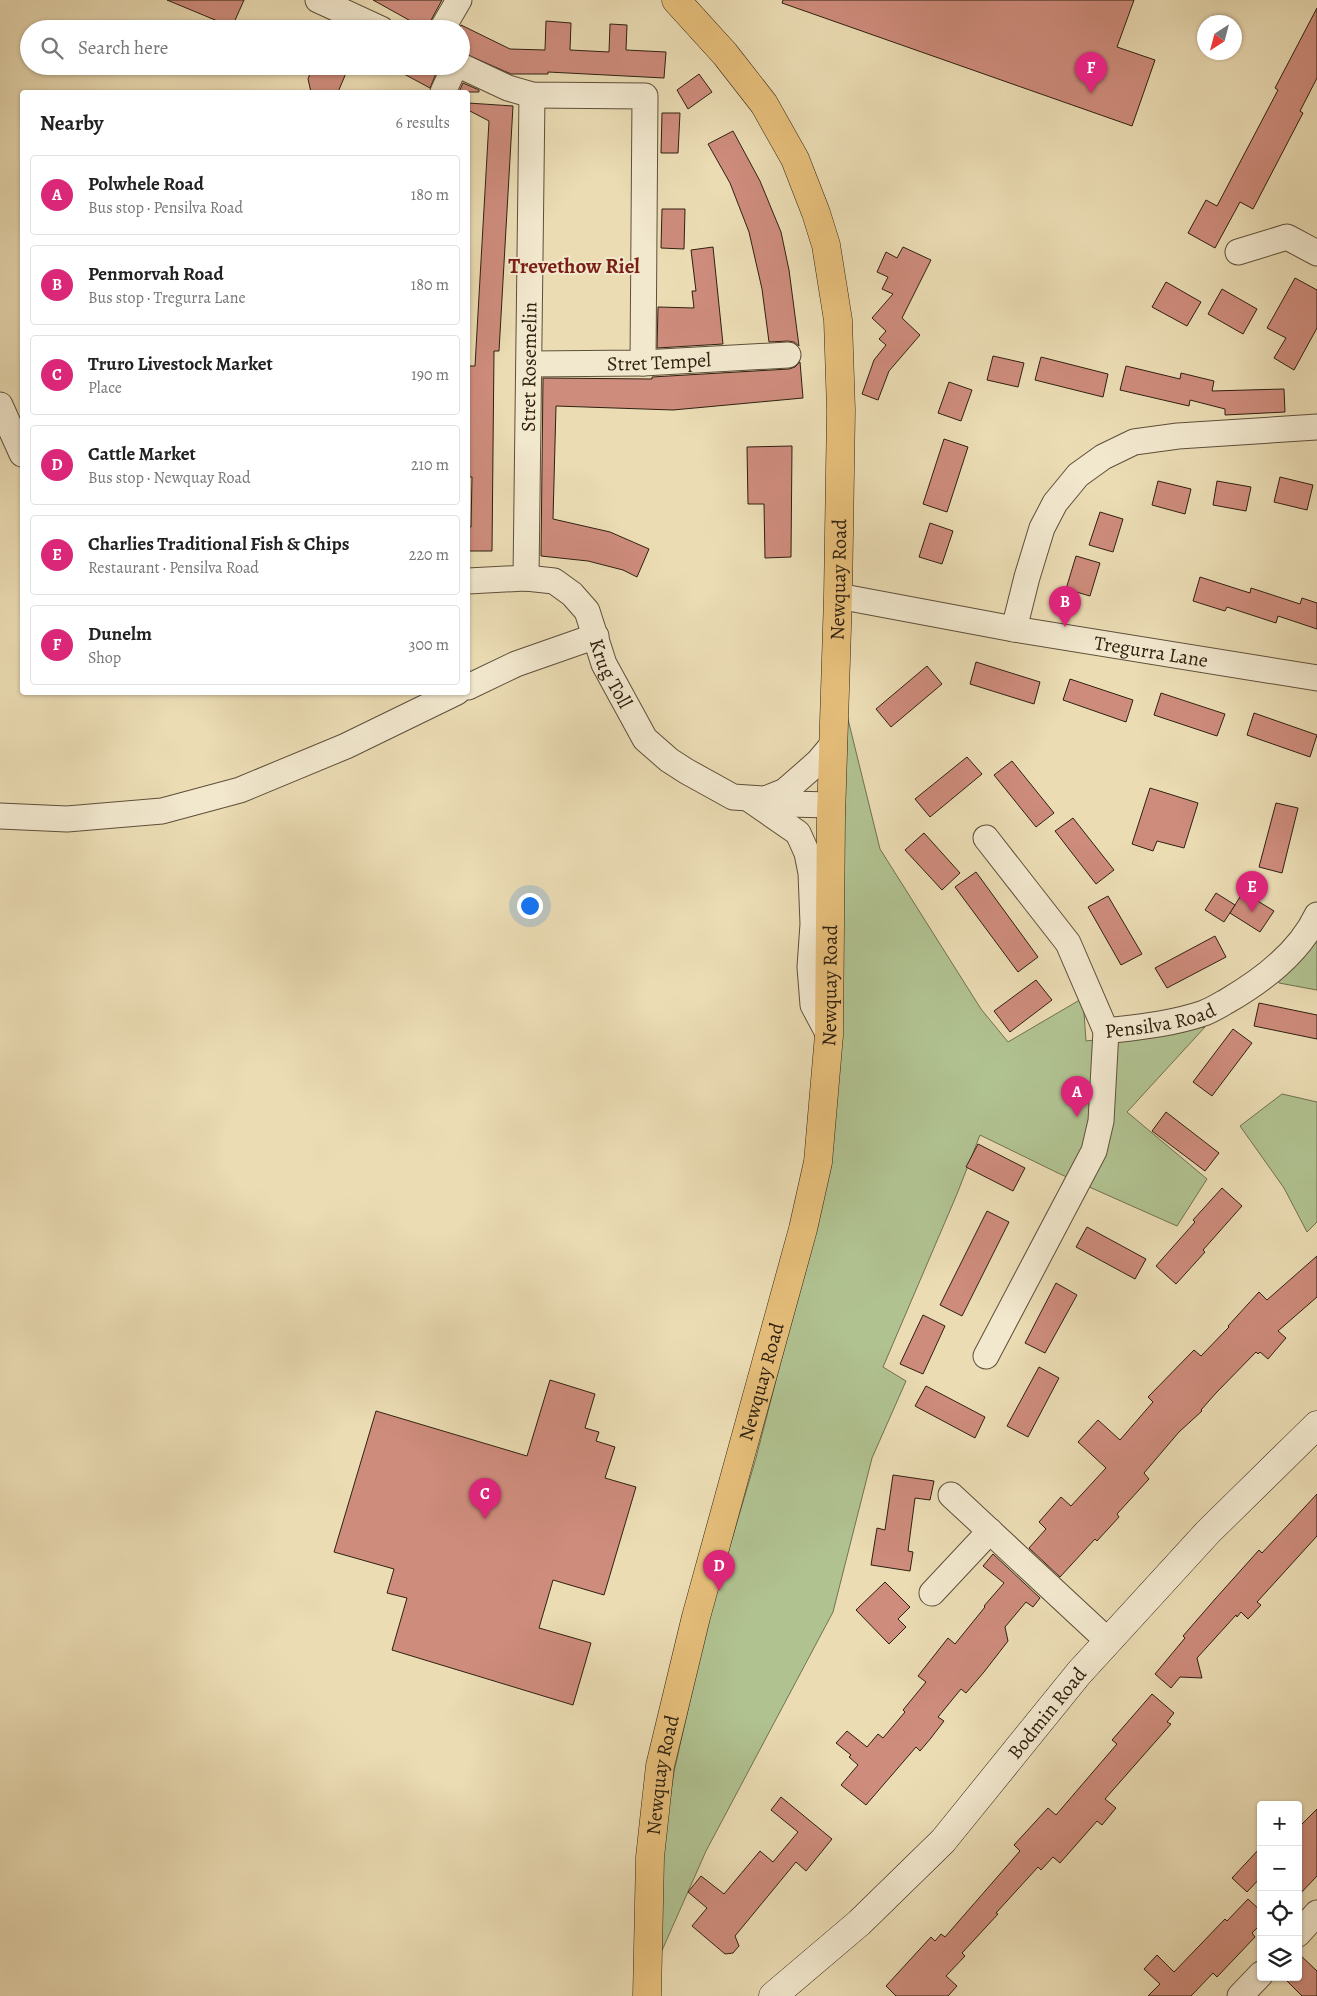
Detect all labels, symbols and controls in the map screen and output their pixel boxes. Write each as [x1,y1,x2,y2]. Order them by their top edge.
north arrow [1197,15,1242,60]
search box [20,20,470,75]
icon: search [38,34,66,62]
text: Search here [78,35,168,61]
pin: F [1075,52,1107,93]
text: Nearby [40,109,103,137]
text: 6 results [396,112,450,134]
text: Polwhele Road [88,171,204,197]
text: A [52,184,62,206]
text: 180 m [411,184,449,206]
text: Bus stop · Pensilva Road [88,197,243,219]
district label: Trevethow Riel [508,252,640,280]
text: Penmorvah Road [88,261,224,287]
text: B [52,274,62,296]
text: 180 m [411,274,449,296]
text: Bus stop · Tregurra Lane [88,287,246,309]
street label: Stret Rosemelin [514,302,543,432]
street label: Stret Tempel [607,346,712,377]
text: Truro Livestock Market [88,351,273,377]
text: C [52,364,62,386]
text: 190 m [411,364,449,386]
text: Place [88,377,122,399]
text: Cattle Market [88,441,196,467]
text: D [51,454,63,476]
text: 210 m [411,454,449,476]
text: Bus stop · Newquay Road [88,467,251,489]
street label: Newquay Road [823,518,853,641]
text: Charlies Traditional Fish & Chips [88,531,349,557]
text: E [52,544,62,566]
text: 220 m [409,544,449,566]
text: Restaurant · Pensilva Road [88,557,259,579]
pin: B [1049,586,1081,627]
text: Dunelm [88,621,152,647]
street label: Tregurra Lane [1092,629,1210,674]
text: F [53,634,61,656]
text: 300 m [409,634,449,656]
street label: Krug Toll [583,635,639,713]
text: Shop [88,647,121,669]
pin: E [1236,871,1268,912]
your location [517,893,543,919]
street label: Newquay Road [815,924,844,1047]
street label: Pensilva Road [1103,996,1220,1045]
pin: A [1061,1076,1093,1117]
street label: Newquay Road [732,1319,790,1444]
pin: C [469,1478,501,1519]
pin: D [703,1550,735,1591]
street label: Bodmin Road [1001,1661,1092,1765]
street label: Newquay Road [639,1712,685,1836]
map controls [1257,1801,1302,1981]
button: + [1257,1801,1302,1846]
button: − [1257,1846,1302,1891]
button: locate [1257,1891,1302,1936]
button: layers [1257,1936,1302,1981]

